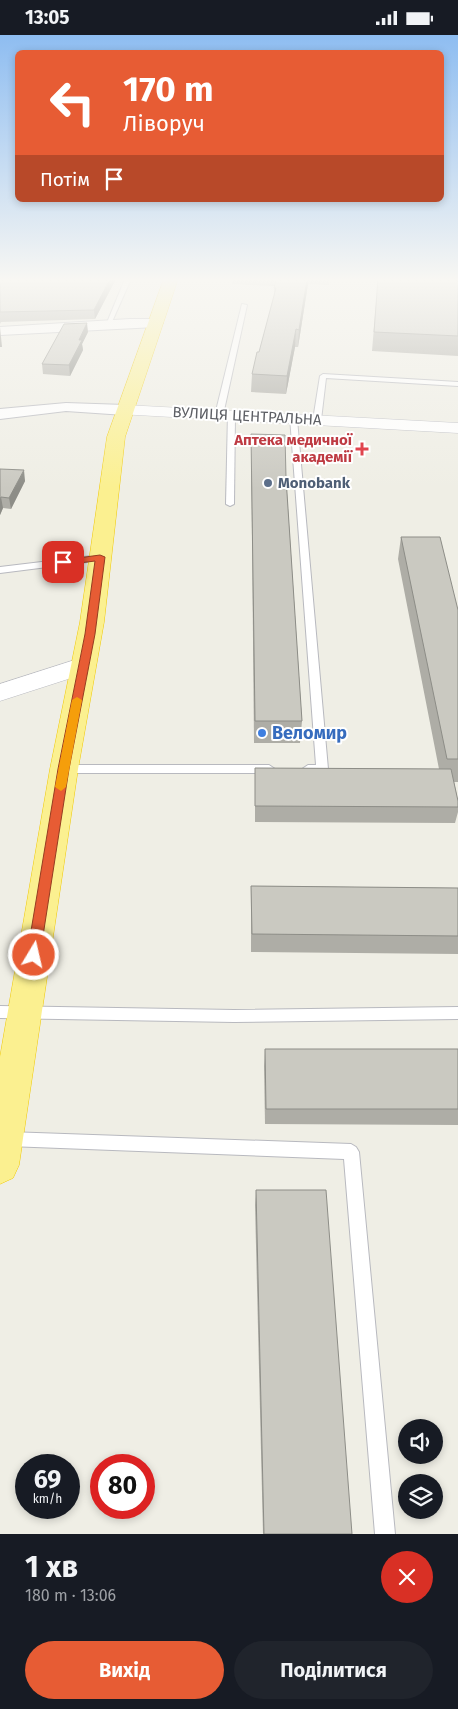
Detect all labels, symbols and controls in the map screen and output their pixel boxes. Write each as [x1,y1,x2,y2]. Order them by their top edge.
text: 13:05 [25,6,70,29]
text: 170 m [123,68,214,110]
icon: left [40,70,105,135]
text: Ліворуч [123,110,205,137]
icon: arrive [100,165,128,193]
text: Потім [40,168,90,191]
street label: ВУЛИЦЯ ЦЕНТРАЛЬНА [172,403,322,429]
place label: Аптека медичної академії [233,431,354,466]
marker: Аптека медичної академії [356,443,368,455]
place label: Monobank [278,474,351,492]
marker: Monobank [262,477,274,489]
pin [42,541,84,583]
icon: arrive [49,548,77,576]
place label: Веломир [272,722,347,744]
marker: Веломир [256,727,268,739]
position arrow [7,928,59,980]
map controls [398,1419,443,1519]
button: sound [398,1419,443,1464]
speed limit sign: 80 [90,1454,155,1519]
text: 69 [34,1465,61,1495]
button: layers [398,1474,443,1519]
text: km/h [33,1492,62,1506]
text: 1 хв [25,1549,78,1585]
button: close [381,1551,433,1603]
text: 180 m · 13:06 [25,1586,116,1605]
button: Вихід [25,1641,224,1699]
button: Поділитися [234,1641,433,1699]

